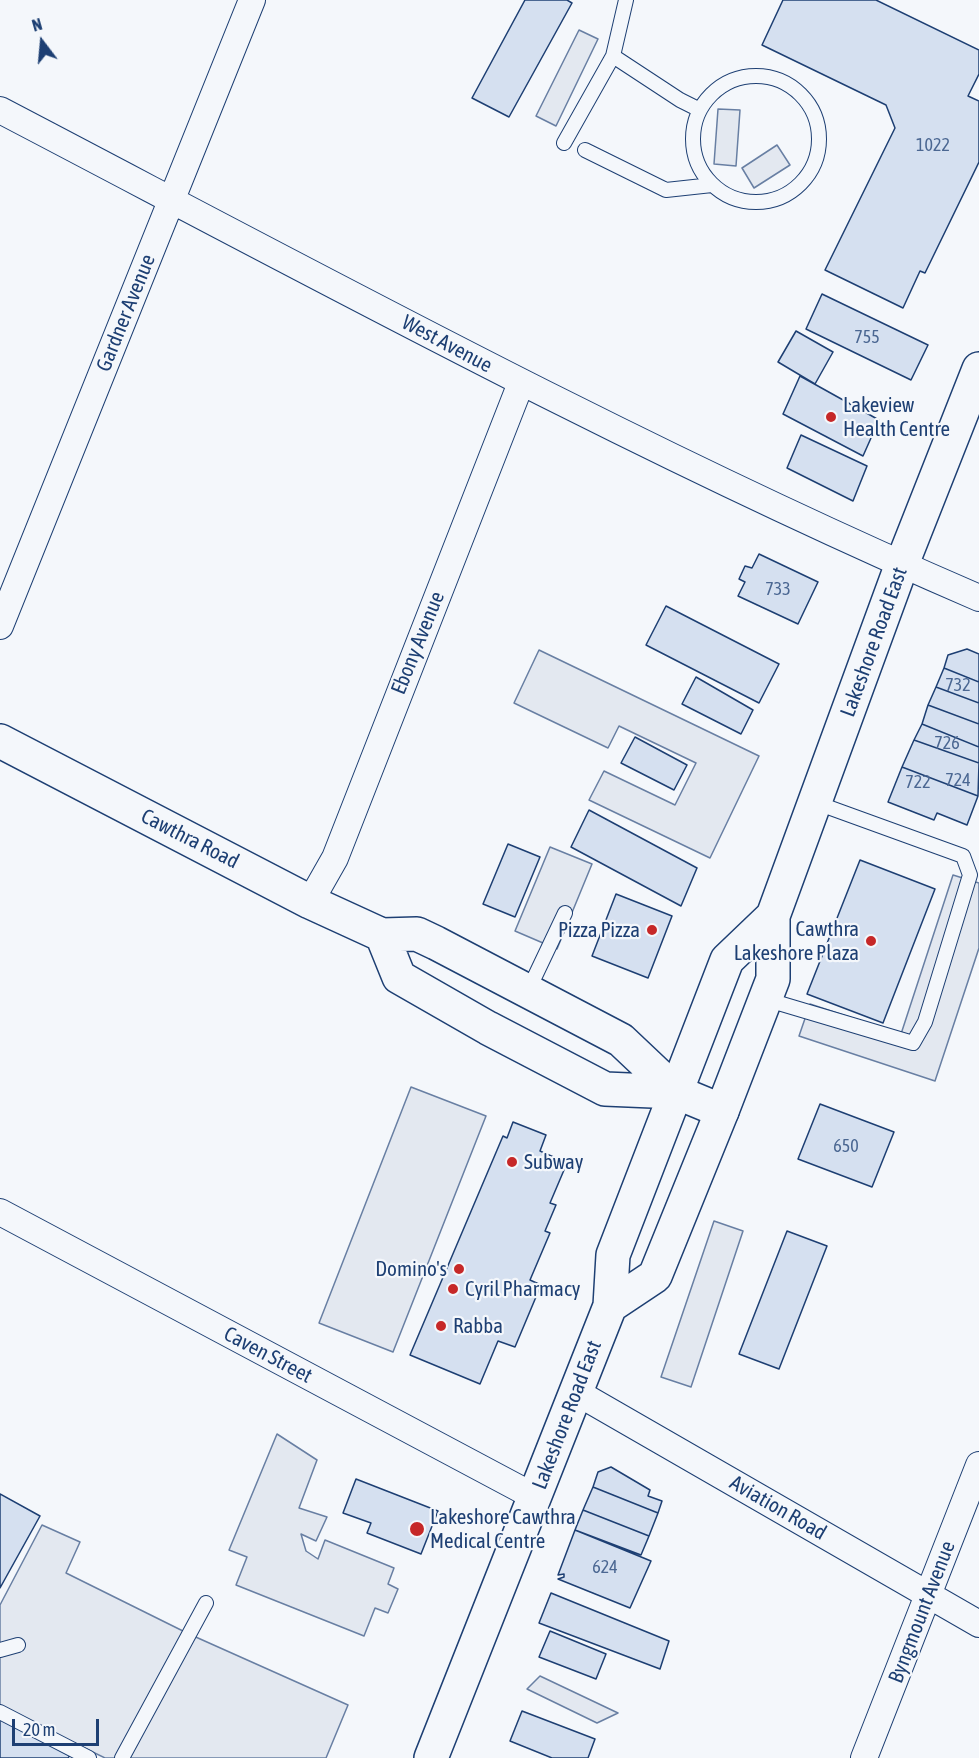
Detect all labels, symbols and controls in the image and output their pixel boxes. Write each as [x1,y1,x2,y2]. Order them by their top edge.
north arrow [12,12,72,72]
text: N [30,15,44,35]
house number: 1022 [916,134,950,156]
street label: Gardner Avenue [91,251,161,375]
street label: West Avenue [398,310,496,378]
house number: 755 [854,326,880,348]
place label: Lakeview Health Centre [843,392,950,442]
marker: Lakeview Health Centre [824,410,838,424]
street label: Lakeshore Road East [835,564,913,720]
house number: 733 [765,578,791,600]
street label: Ebony Avenue [386,588,450,698]
house number: 732 [945,674,971,696]
house number: 726 [934,732,960,754]
house number: 724 [945,769,971,791]
house number: 722 [905,771,931,793]
street label: Cawthra Road [137,804,243,874]
place label: Cawthra Lakeshore Plaza [734,916,859,966]
place label: Pizza Pizza [558,917,640,943]
marker: Pizza Pizza [645,923,659,937]
marker: Cawthra Lakeshore Plaza [864,934,878,948]
house number: 650 [833,1135,859,1157]
place label: Subway [524,1149,583,1175]
marker: Subway [505,1155,519,1169]
place label: Domino's [375,1256,447,1282]
marker: Domino's [452,1262,466,1276]
place label: Cyril Pharmacy [465,1276,580,1302]
marker: Cyril Pharmacy [446,1282,460,1296]
place label: Rabba [453,1313,503,1339]
marker: Rabba [434,1319,448,1333]
street label: Caven Street [220,1321,316,1389]
street label: Lakeshore Road East [527,1337,607,1493]
street label: Aviation Road [725,1470,831,1546]
place label: Lakeshore Cawthra Medical Centre [430,1504,576,1554]
marker: Lakeshore Cawthra Medical Centre [408,1520,426,1538]
street label: Byngmount Avenue [883,1537,961,1687]
house number: 624 [592,1556,618,1578]
scale bar [15,1707,102,1745]
text: 20 m [23,1719,55,1740]

